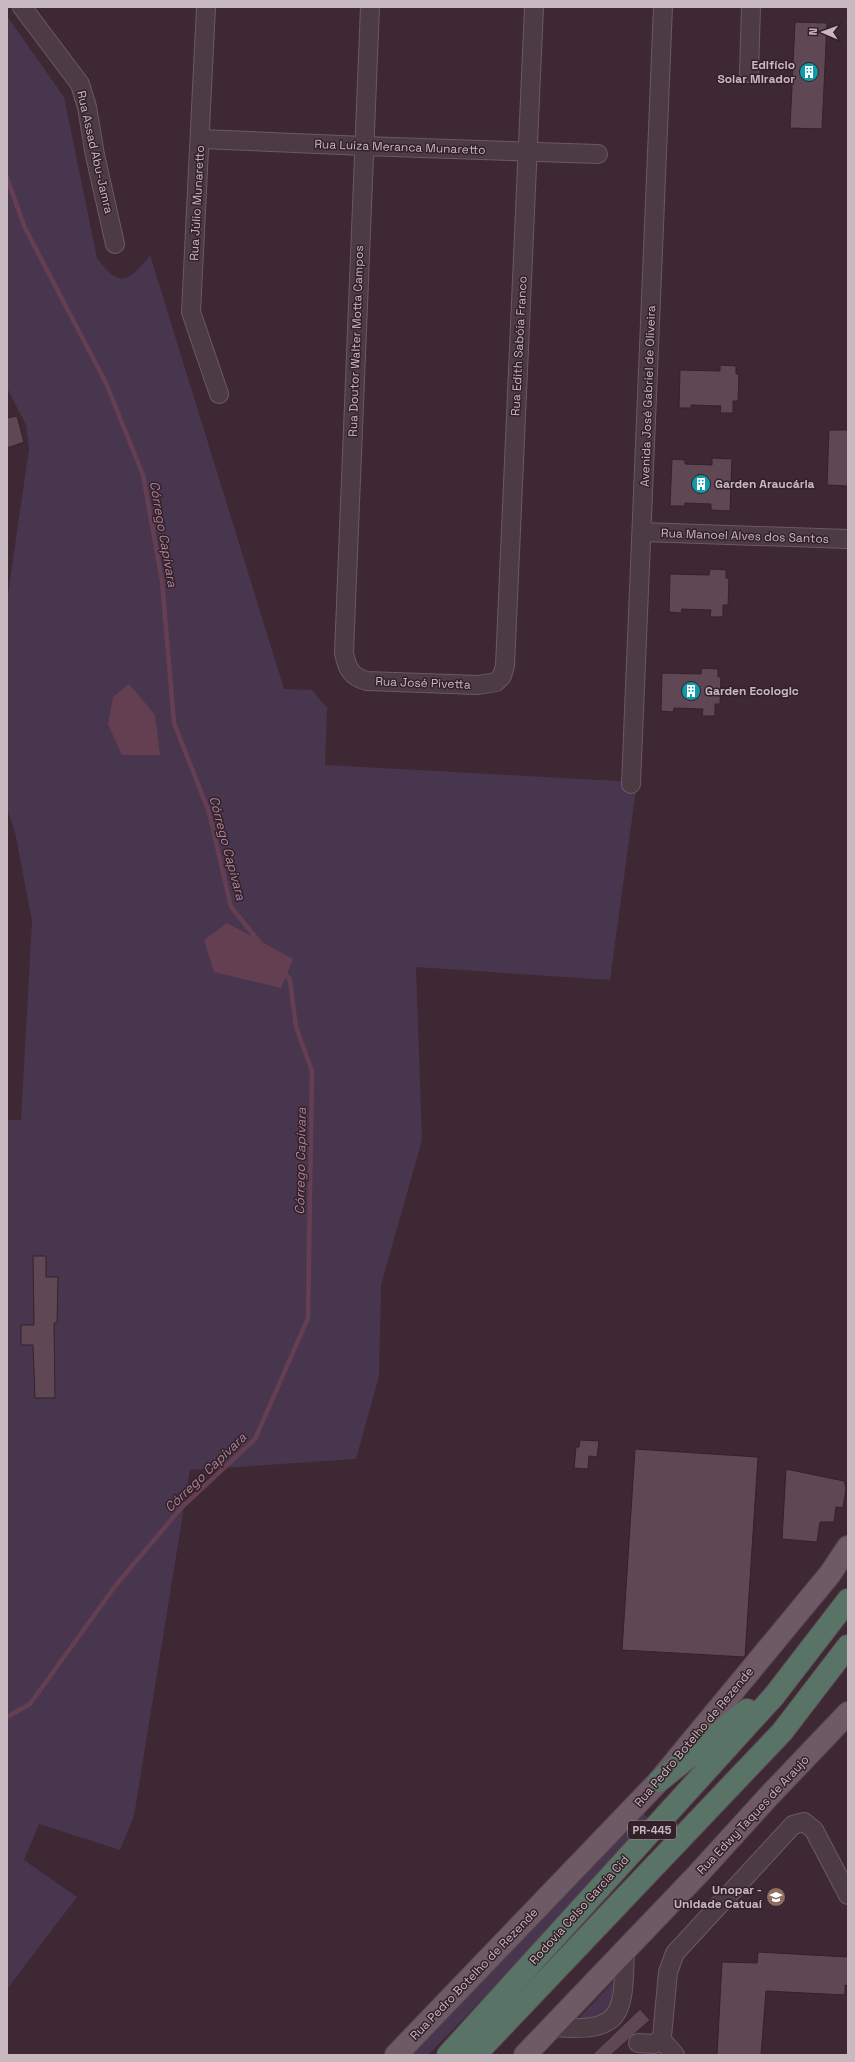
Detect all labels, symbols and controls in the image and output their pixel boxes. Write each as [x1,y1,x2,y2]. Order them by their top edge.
north arrow [803,12,843,52]
text: N [806,28,820,36]
place label: Edifício Solar Mirador [718,57,795,87]
building icon: Edifício Solar Mirador [798,61,820,83]
street label: Rua Assad Abu-Jamra [73,89,117,215]
street label: Rua Luiza Meranca Munaretto [314,136,486,158]
street label: Rua Júlio Munaretto [186,145,208,261]
street label: Rua Doutor Walter Motta Campos [345,245,367,437]
street label: Rua Edith Sabóia Franco [507,276,531,416]
street label: Avenida José Gabriel de Oliveira [637,305,659,487]
building icon: Garden Araucária [690,473,712,495]
place label: Garden Araucária [715,476,815,492]
water label: Córrego Capivara [146,480,181,589]
street label: Rua Manoel Alves dos Santos [661,525,829,547]
street label: Rua José Pivetta [375,673,471,693]
building icon: Garden Ecologic [680,680,702,702]
place label: Garden Ecologic [705,683,799,699]
water label: Córrego Capivara [205,794,250,903]
water label: Córrego Capivara [291,1107,310,1215]
water label: Córrego Capivara [161,1429,250,1516]
street label: Rua Pedro Botelho de Rezende [631,1664,757,1810]
street label: Rua Edwy Taques de Araujo [693,1752,813,1878]
road number: PR-445 [628,1821,676,1839]
street label: Rodovia Celso Garcia Cid [526,1852,632,1968]
place label: Unopar - Unidade Catuaí [674,1882,763,1912]
school or university icon: Unopar - Unidade Catuaí [765,1886,787,1908]
street label: Rua Pedro Botelho de Rezende [407,1905,541,2043]

